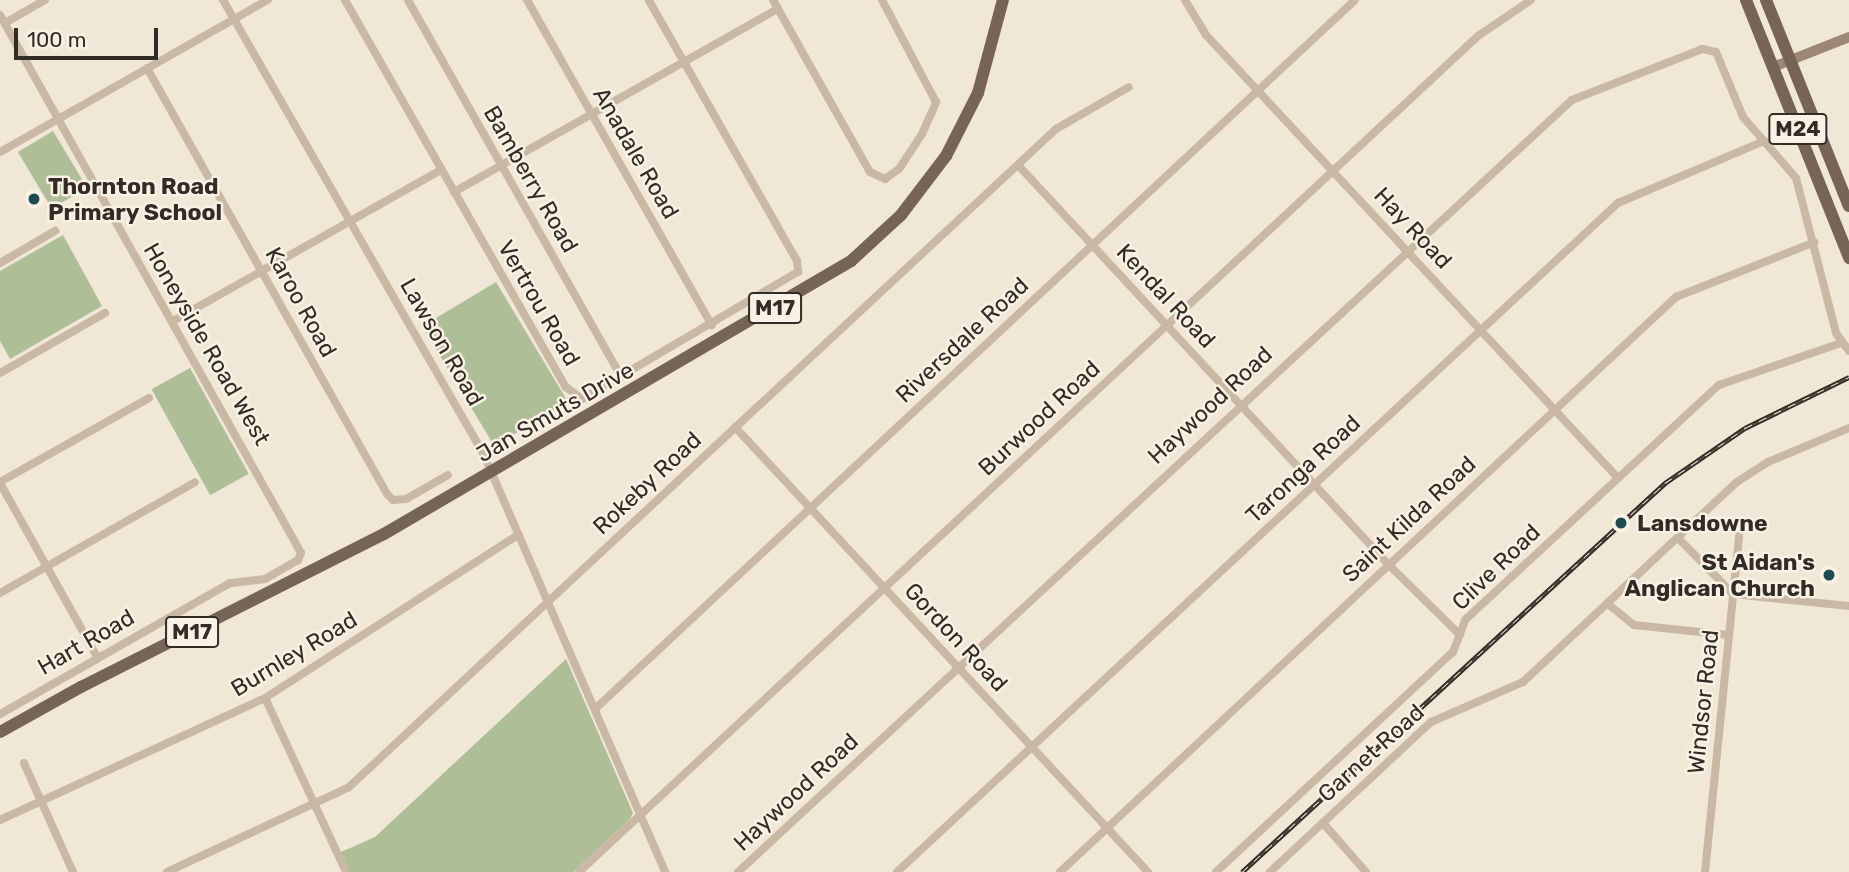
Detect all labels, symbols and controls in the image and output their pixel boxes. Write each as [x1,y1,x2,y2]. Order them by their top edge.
scale bar [18,14,161,58]
text: 100 m [27,27,86,52]
street label: Anadale Road [587,82,685,224]
street label: Bamberry Road [478,100,584,258]
road number: M24 [1768,111,1828,146]
place label: Thornton Road Primary School [48,172,223,226]
street label: Hay Road [1368,181,1458,275]
marker: Thornton Road Primary School [26,191,42,207]
street label: Vertrou Road [492,235,586,371]
street label: Honeyside Road West [138,238,276,450]
street label: Kendal Road [1111,238,1221,354]
street label: Karoo Road [259,242,343,362]
street label: Riversdale Road [890,271,1034,409]
street label: Lawson Road [394,273,490,411]
road number: M17 [747,290,803,326]
street label: Haywood Road [1142,340,1278,470]
street label: Burwood Road [972,355,1106,481]
street label: Jan Smuts Drive [471,356,639,468]
street label: Taronga Road [1240,409,1366,529]
street label: Rokeby Road [587,426,707,540]
street label: Saint Kilda Road [1337,450,1481,588]
place label: Lansdowne [1637,509,1768,537]
marker: Lansdowne [1611,513,1631,533]
street label: Clive Road [1446,518,1546,616]
place label: St Aidan's Anglican Church [1624,548,1815,602]
marker: St Aidan's Anglican Church [1821,567,1837,583]
street label: Gordon Road [899,577,1013,697]
street label: Hart Road [33,603,139,681]
street label: Burnley Road [226,605,362,703]
road number: M17 [164,614,220,650]
street label: Windsor Road [1682,628,1724,776]
street label: Garnet Road [1312,698,1430,808]
street label: Haywood Road [728,727,864,857]

